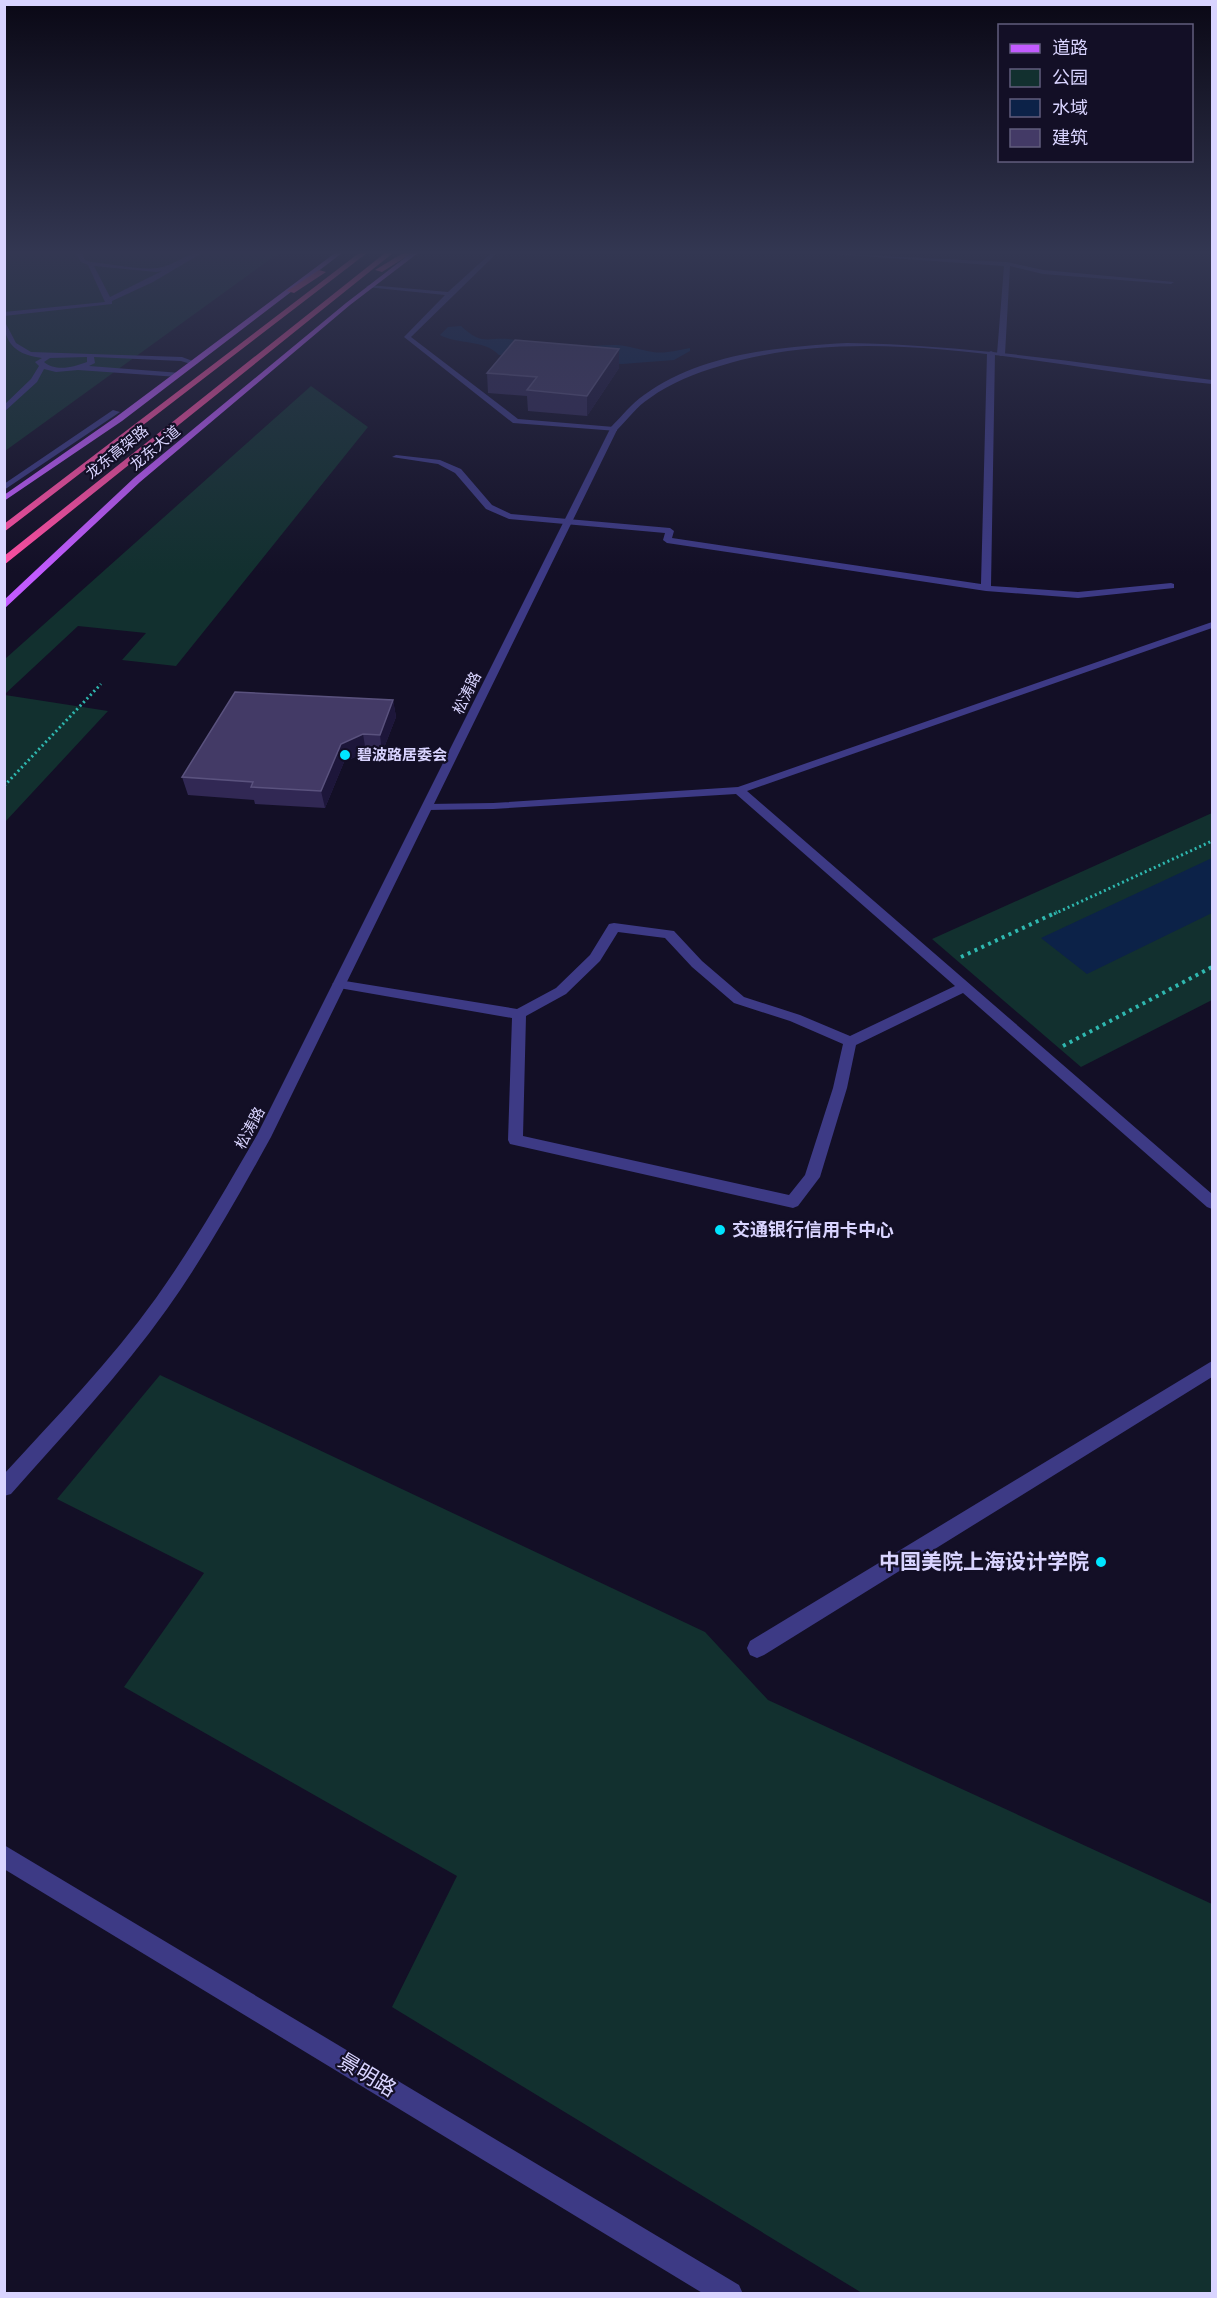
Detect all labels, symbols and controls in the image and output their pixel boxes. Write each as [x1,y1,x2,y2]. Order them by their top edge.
legend [998,24,1193,162]
text: 道路 [1052,38,1088,59]
text: 公园 [1052,68,1088,89]
text: 水域 [1052,98,1088,119]
text: 建筑 [1052,128,1088,149]
street label: 龙东高架路 [82,421,152,483]
street label: 龙东大道 [126,422,184,475]
street label: 松涛路 [449,669,486,718]
place label: 碧波路居委会 [357,746,447,765]
marker: 碧波路居委会 [338,748,352,762]
street label: 松涛路 [231,1104,269,1153]
place label: 交通银行信用卡中心 [732,1219,894,1241]
marker: 交通银行信用卡中心 [713,1223,727,1237]
place label: 中国美院上海设计学院 [879,1550,1089,1575]
marker: 中国美院上海设计学院 [1094,1555,1108,1569]
street label: 景明路 [333,2048,400,2102]

